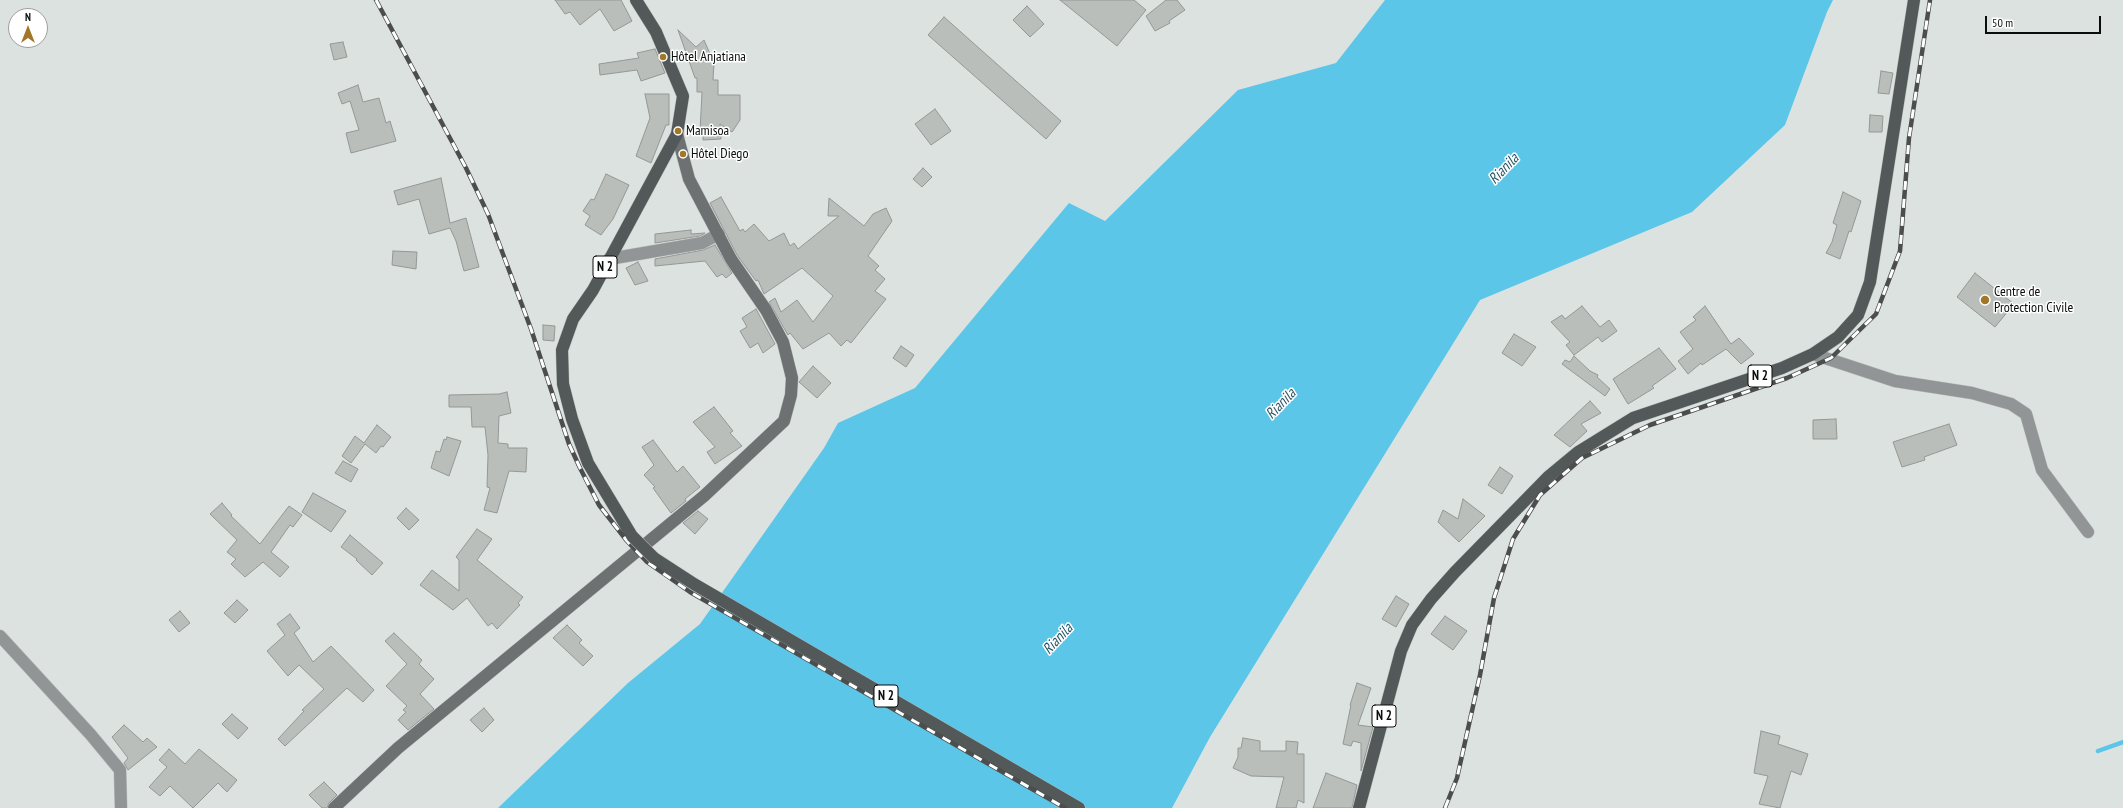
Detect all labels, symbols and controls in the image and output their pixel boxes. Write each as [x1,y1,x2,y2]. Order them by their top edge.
north arrow [8,8,48,48]
scale bar [1987,8,2103,34]
text: N [25,10,31,24]
text: 50 m [1992,15,2013,30]
place label: Hôtel Anjatiana [671,49,746,65]
marker: Hôtel Anjatiana [658,52,668,62]
place label: Mamisoa [686,123,729,139]
marker: Mamisoa [673,126,683,136]
place label: Hôtel Diego [691,146,748,162]
marker: Hôtel Diego [678,149,688,159]
water label: Rianila [1485,150,1523,188]
road number: N 2 [593,256,617,278]
place label: Centre de Protection Civile [1994,284,2073,316]
marker: Centre de Protection Civile [1979,294,1991,306]
road number: N 2 [1748,365,1772,387]
water label: Rianila [1262,385,1300,423]
water label: Rianila [1039,620,1077,658]
road number: N 2 [874,685,898,707]
road number: N 2 [1372,705,1396,727]

